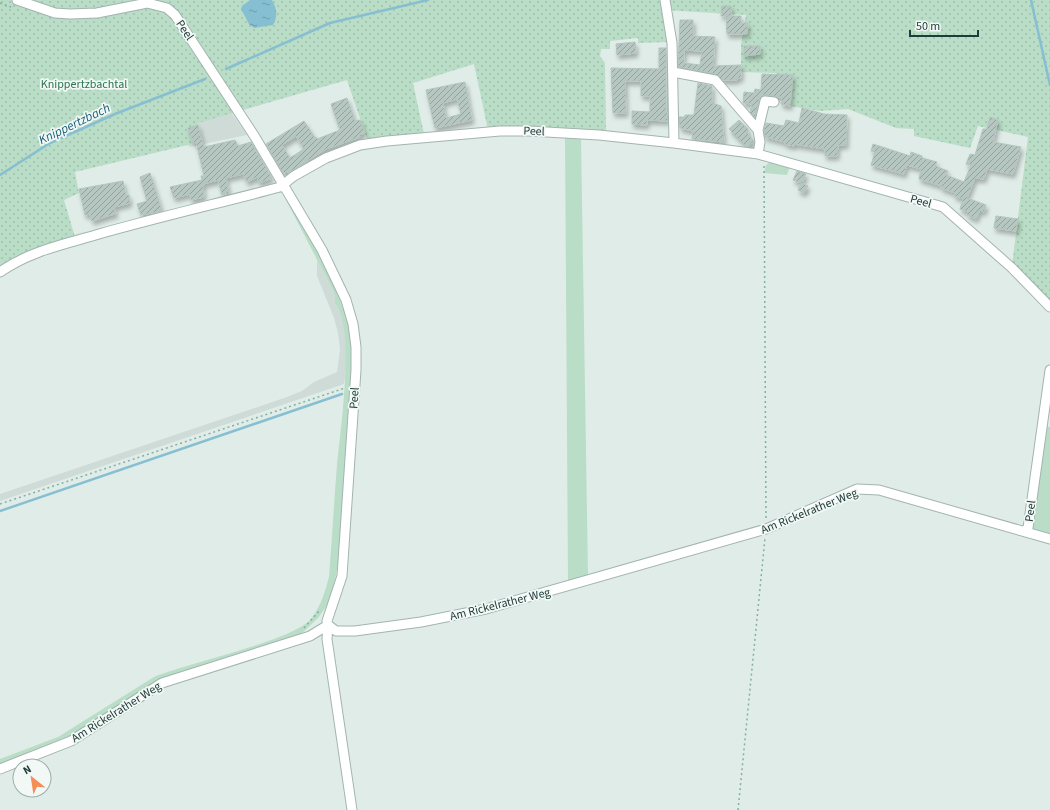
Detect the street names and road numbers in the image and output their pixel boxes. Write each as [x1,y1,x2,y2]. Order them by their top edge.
street label: Peel [172,17,198,44]
street label: Peel [523,123,545,140]
street label: Peel [908,190,934,213]
street label: Peel [345,387,364,409]
street label: Am Rickelrather Weg [758,484,860,539]
street label: Peel [1021,499,1040,523]
street label: Am Rickelrather Weg [448,584,552,625]
street label: Am Rickelrather Weg [68,678,164,747]

